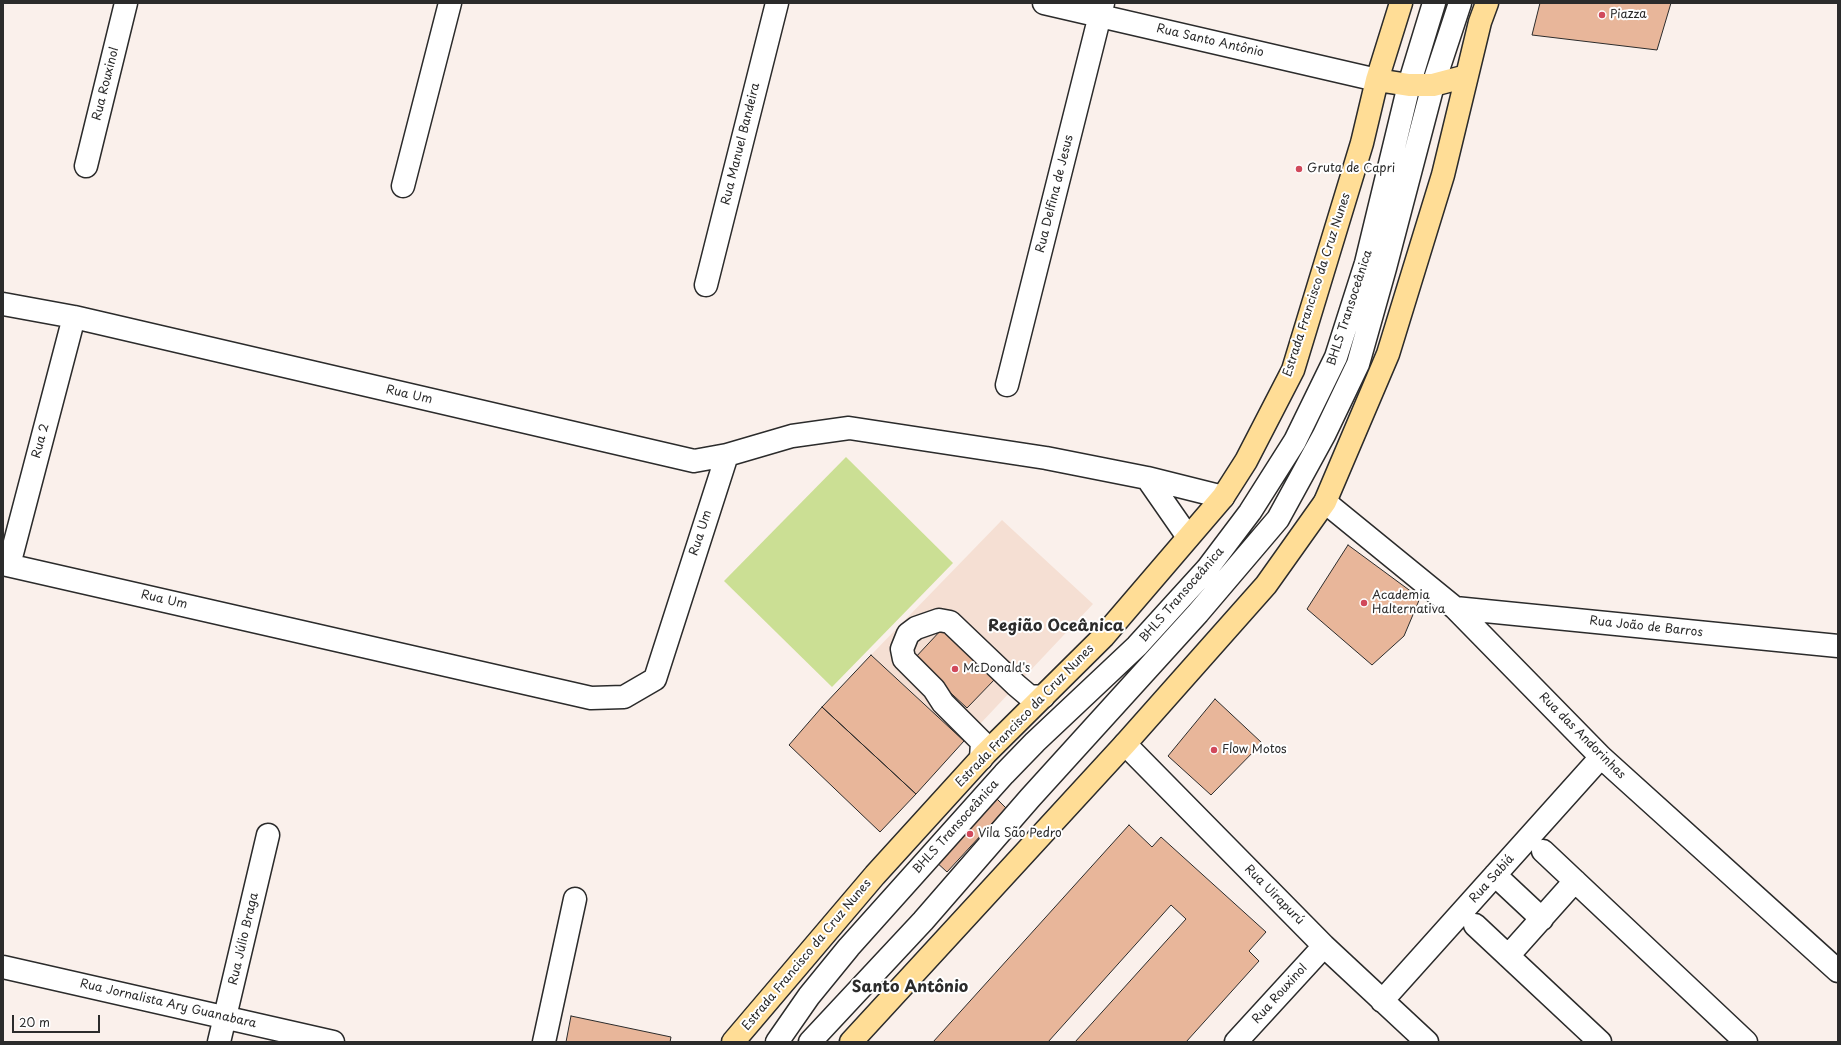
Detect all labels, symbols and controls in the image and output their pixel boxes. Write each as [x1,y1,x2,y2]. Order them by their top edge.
place label: Piazza [1610,8,1647,22]
marker: Piazza [1597,10,1607,20]
street label: Rua Santo Antônio [1155,22,1265,60]
street label: Rua Rouxinol [90,46,122,122]
street label: Rua Manuel Bandeira [719,81,763,207]
street label: Rua Delfina de Jesus [1033,134,1077,254]
place label: Gruta de Capri [1307,162,1395,176]
marker: Gruta de Capri [1294,164,1304,174]
street label: Estrada Francisco da Cruz Nunes [1280,191,1354,379]
street label: BHLS Transoceânica [1324,248,1376,368]
street label: Rua Um [384,383,434,407]
street label: Rua 2 [29,422,53,460]
street label: Rua Um [687,508,715,558]
street label: BHLS Transoceânica [1137,545,1227,645]
street label: Rua Um [139,588,189,612]
place label: Academia Halternativa [1372,589,1445,617]
marker: Academia Halternativa [1359,598,1369,608]
street label: Rua João de Barros [1589,614,1703,640]
district label: Região Oceânica [988,617,1124,637]
street label: Estrada Francisco da Cruz Nunes [953,642,1097,790]
place label: McDonald's [963,662,1030,676]
marker: McDonald's [950,664,960,674]
street label: Rua das Andorinhas [1536,690,1628,782]
place label: Flow Motos [1222,743,1287,757]
marker: Flow Motos [1209,745,1219,755]
street label: BHLS Transoceânica [910,777,1002,877]
place label: Vila São Pedro [978,827,1062,841]
marker: Vila São Pedro [965,829,975,839]
street label: Rua Sabiá [1467,852,1517,906]
street label: Rua Uirapurú [1241,862,1307,928]
street label: Estrada Francisco da Cruz Nunes [740,877,874,1033]
street label: Rua Júlio Braga [226,891,262,987]
street label: Rua Rouxinol [1249,961,1311,1027]
street label: Rua Jornalista Ary Guanabara [78,977,258,1031]
district label: Santo Antônio [852,978,968,998]
scale bar [14,1007,102,1033]
text: 20 m [19,1013,50,1031]

